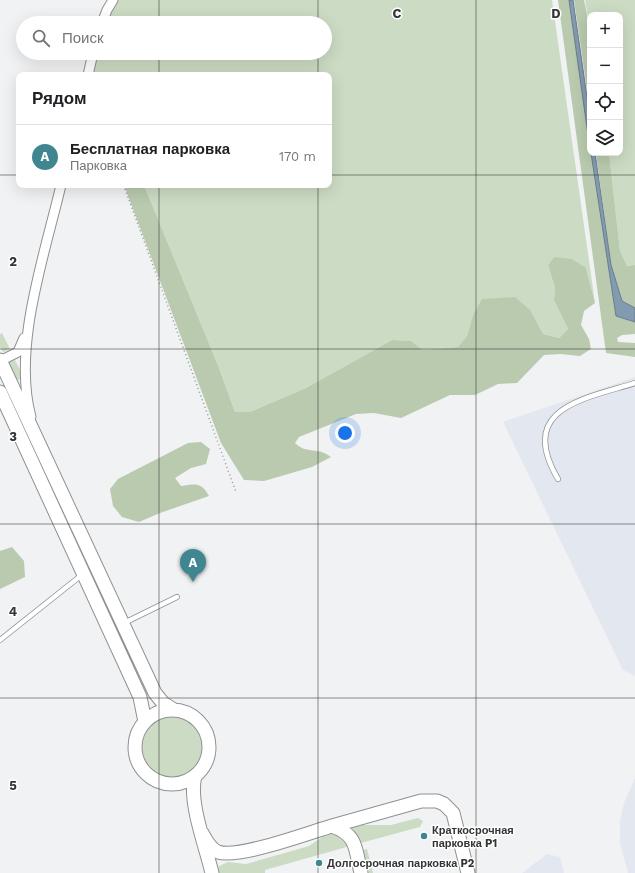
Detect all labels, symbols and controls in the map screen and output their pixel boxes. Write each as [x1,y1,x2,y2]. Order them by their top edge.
text: C [393,6,402,21]
text: D [551,6,561,21]
map controls [587,12,623,156]
button: + [587,12,623,48]
search box [16,16,332,60]
icon: search [30,27,52,49]
text: Поиск [62,29,104,47]
button: − [587,48,623,84]
button: locate [587,84,623,120]
text: Рядом [32,88,87,108]
button: layers [587,120,623,156]
text: Бесплатная парковка [70,140,230,158]
text: A [41,149,49,164]
text: 170 m [279,149,316,164]
text: Парковка [70,158,127,173]
text: 2 [9,254,17,269]
your location [335,423,355,443]
text: 3 [9,429,17,444]
pin: A [180,549,206,582]
text: 4 [9,604,18,619]
text: 5 [9,778,17,793]
place label: Краткосрочная парковка P1 [432,824,514,850]
marker: Краткосрочная парковка P1 [419,831,429,841]
place label: Долгосрочная парковка P2 [327,857,475,870]
marker: Долгосрочная парковка P2 [314,858,324,868]

